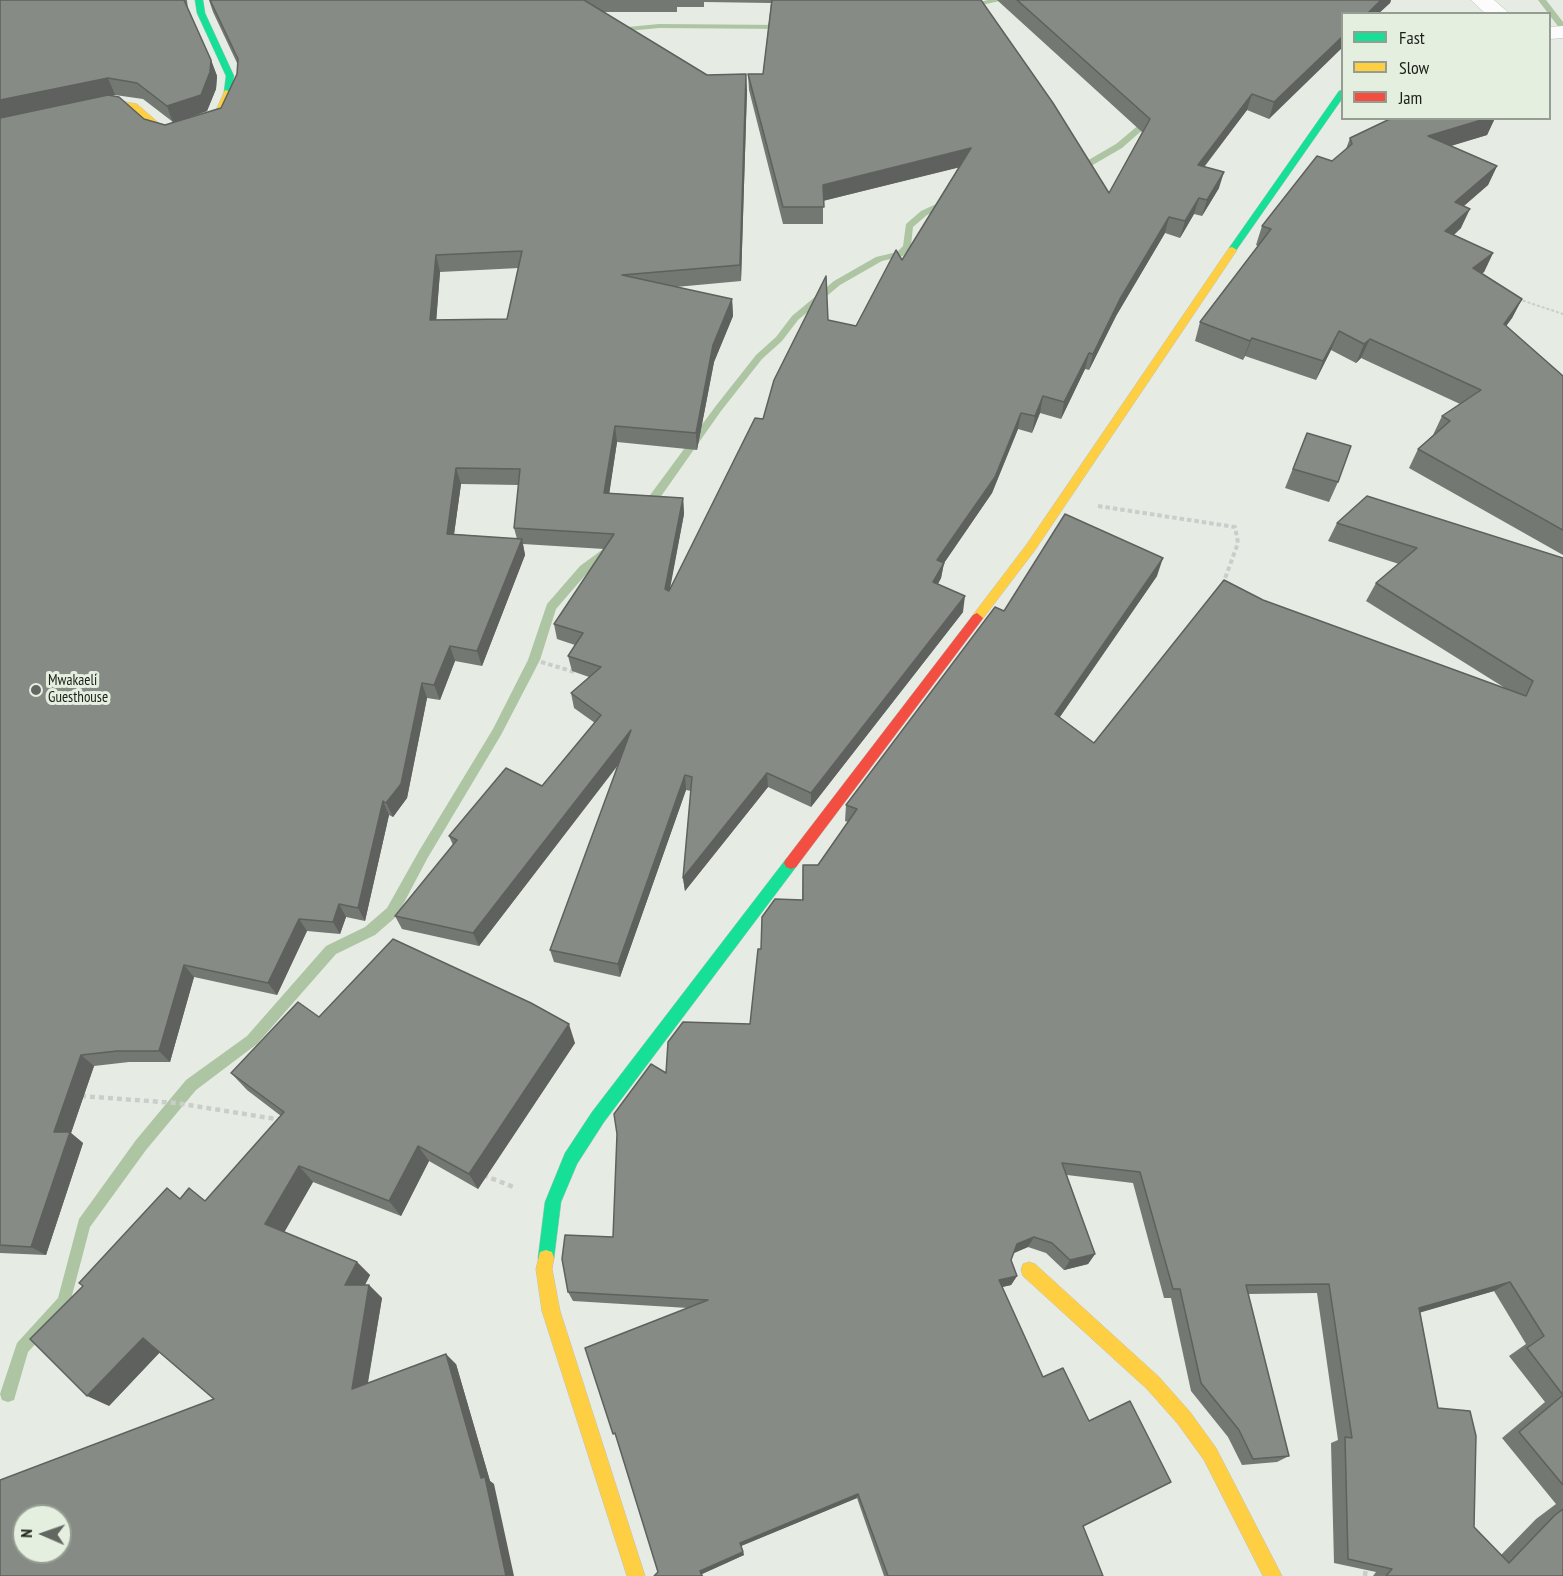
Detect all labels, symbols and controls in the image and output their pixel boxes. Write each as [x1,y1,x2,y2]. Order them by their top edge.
legend [1341,12,1551,120]
text: Fast [1399,26,1425,49]
text: Slow [1399,56,1429,79]
text: Jam [1399,86,1422,109]
place label: Mwakaeli Guesthouse [48,672,108,707]
marker: Mwakaeli Guesthouse [29,683,43,697]
north arrow [12,1504,72,1564]
text: N [16,1529,36,1538]

